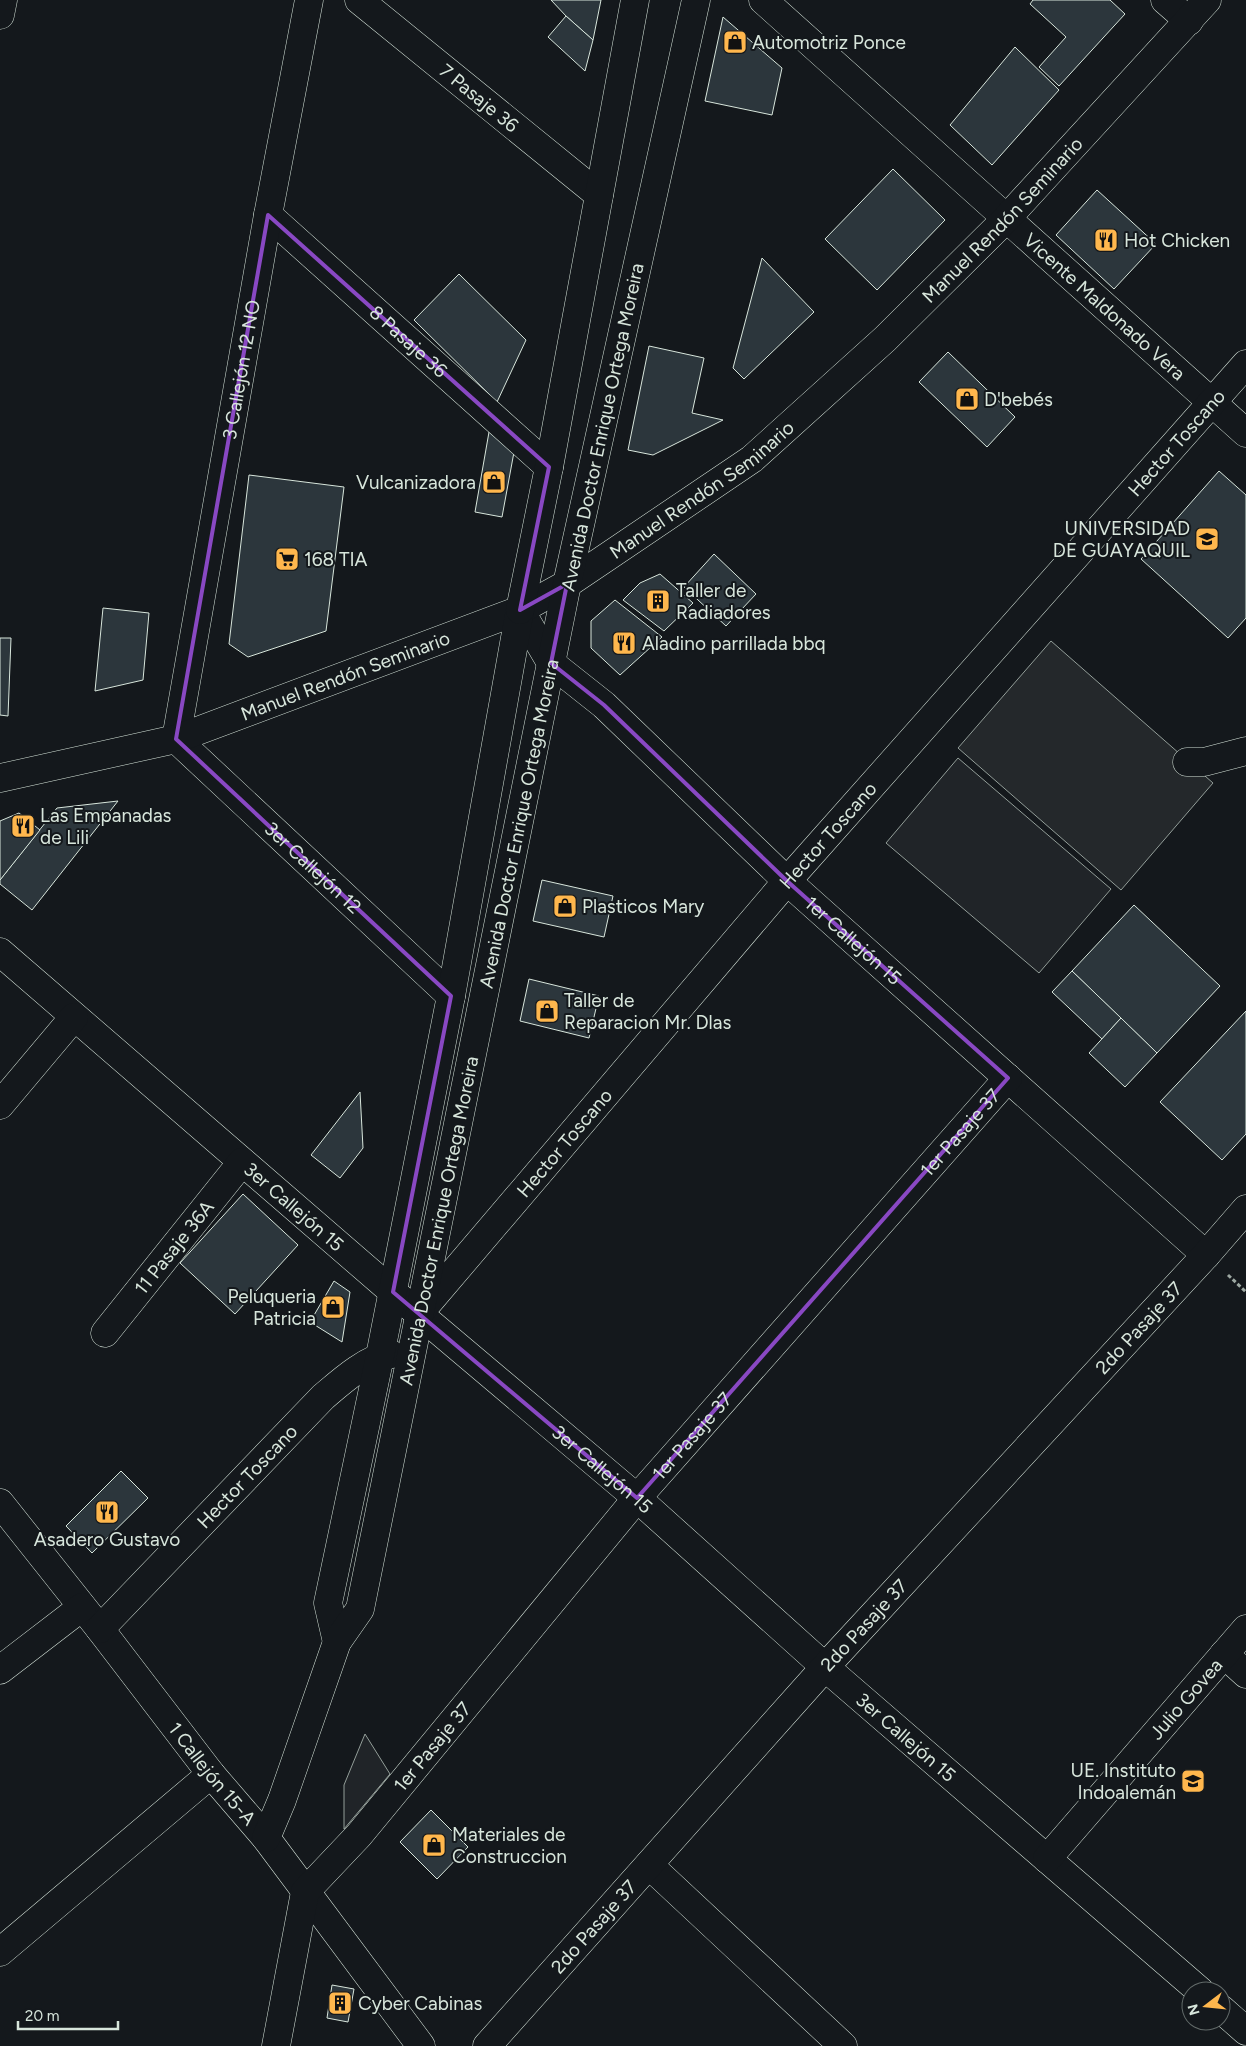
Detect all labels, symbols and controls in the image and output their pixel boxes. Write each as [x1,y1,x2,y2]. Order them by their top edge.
shop icon: Automotriz Ponce [722,29,748,55]
place label: Automotriz Ponce [752,31,906,54]
street label: 7 Pasaje 36 [435,59,523,137]
street label: Manuel Rendón Seminario [917,132,1088,308]
restaurant icon: Hot Chicken [1093,227,1119,253]
street label: Vicente Maldonado Vera [1019,228,1190,385]
place label: Hot Chicken [1124,229,1230,252]
street label: Avenida Doctor Enrique Ortega Moreira [556,261,649,593]
street label: 3 Callejón 12 NO [218,298,265,441]
street label: 8 Pasaje 36 [365,301,452,383]
street label: Hector Toscano [1123,385,1230,501]
shop icon: D'bebés [954,386,980,412]
place label: D'bebés [984,388,1053,411]
street label: Manuel Rendón Seminario [605,416,799,564]
shop icon: Vulcanizadora [481,469,507,495]
place label: Vulcanizadora [356,471,476,494]
place label: UNIVERSIDAD DE GUAYAQUIL [1053,517,1190,562]
school or university icon: UNIVERSIDAD DE GUAYAQUIL [1194,526,1220,552]
supermarket icon: 168 TIA [274,546,300,572]
place label: 168 TIA [304,548,368,571]
place label: Taller de Radiadores [676,579,771,624]
building icon: Taller de Radiadores [645,588,671,614]
street label: Manuel Rendón Seminario [238,626,453,726]
restaurant icon: Aladino parrillada bbq [611,630,637,656]
place label: Aladino parrillada bbq [642,632,826,655]
street label: Avenida Doctor Enrique Ortega Moreira [475,657,564,990]
street label: Hector Toscano [775,777,882,894]
place label: Las Empanadas de Lili [40,804,172,849]
restaurant icon: Las Empanadas de Lili [10,813,36,839]
street label: 3er Callejón 12 [260,817,366,918]
street label: 1er Callejón 15 [800,892,906,990]
shop icon: Plasticos Mary [552,893,578,919]
place label: Plasticos Mary [582,895,704,918]
place label: Taller de Reparacion Mr. Dlas [564,989,731,1034]
shop icon: Taller de Reparacion Mr. Dlas [534,998,560,1024]
street label: Avenida Doctor Enrique Ortega Moreira [394,1054,483,1387]
street label: Hector Toscano [512,1084,617,1202]
street label: 1er Pasaje 37 [916,1084,1005,1181]
street label: 3er Callejón 15 [239,1158,348,1256]
street label: 11 Pasaje 36A [130,1196,219,1299]
street label: 2do Pasaje 37 [1091,1277,1187,1379]
place label: Peluqueria Patricia [228,1285,316,1330]
shop icon: Peluqueria Patricia [320,1294,346,1320]
street label: 1er Pasaje 37 [647,1388,737,1485]
street label: Hector Toscano [192,1420,302,1533]
street label: 3er Callejón 15 [547,1420,657,1518]
restaurant icon: Asadero Gustavo [94,1499,120,1525]
place label: Asadero Gustavo [34,1528,180,1551]
street label: 2do Pasaje 37 [816,1574,912,1676]
street label: Julio Govea [1145,1654,1227,1744]
street label: 3er Callejón 15 [851,1688,960,1787]
street label: 1er Pasaje 37 [389,1697,476,1796]
street label: 1 Callejón 15-A [164,1718,261,1830]
place label: UE. Instituto Indoalemán [1071,1759,1176,1804]
school or university icon: UE. Instituto Indoalemán [1180,1768,1206,1794]
place label: Materiales de Construccion [452,1823,567,1868]
shop icon: Materiales de Construccion [421,1832,447,1858]
street label: 2do Pasaje 37 [546,1875,641,1978]
north arrow [1181,1981,1231,2031]
building icon: Cyber Cabinas [327,1990,353,2016]
place label: Cyber Cabinas [358,1992,483,2015]
scale bar [18,1998,118,2030]
text: N [1184,2002,1204,2017]
text: 20 m [25,2007,59,2025]

